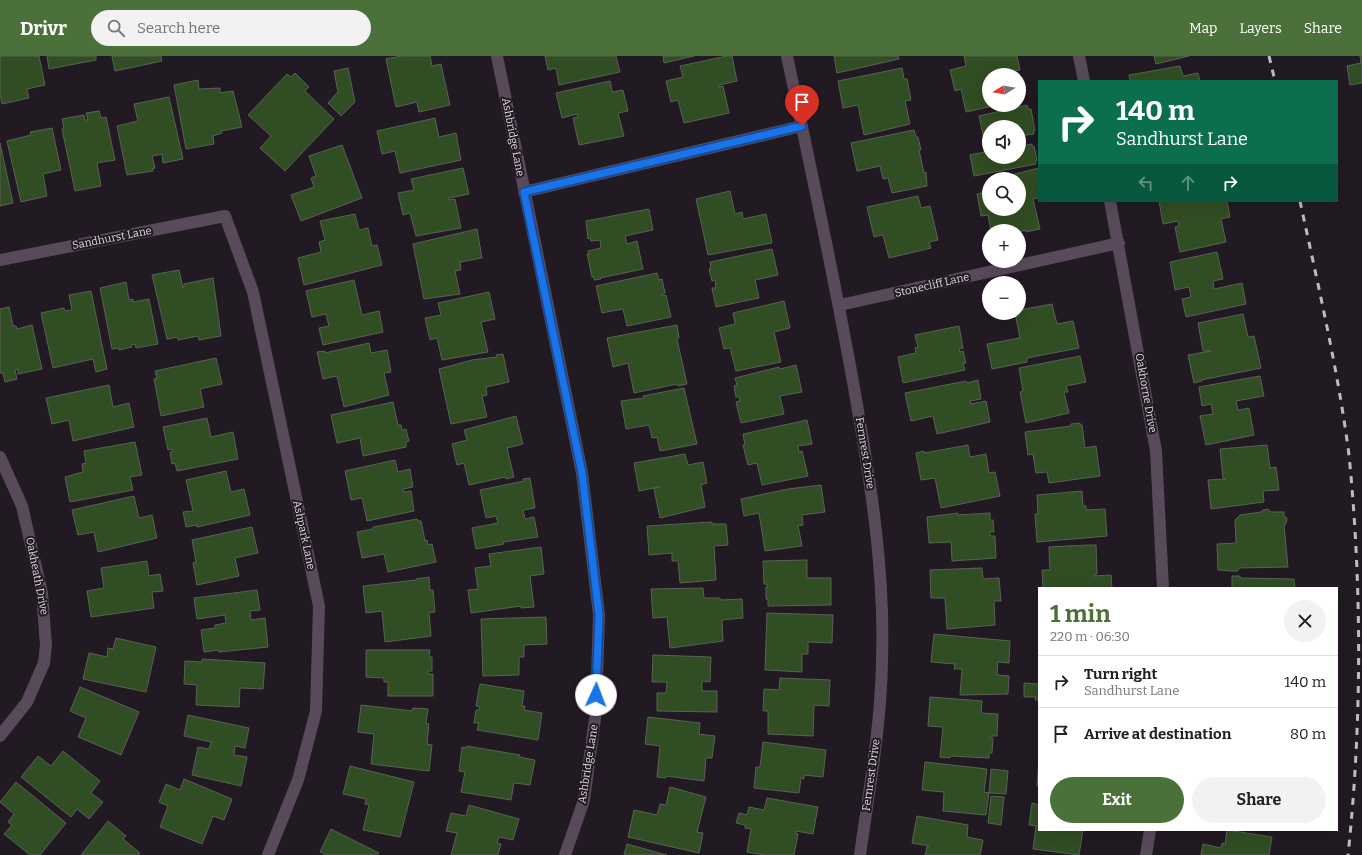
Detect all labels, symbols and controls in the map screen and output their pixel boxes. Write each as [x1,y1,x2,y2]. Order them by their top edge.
search box [91,10,371,46]
text: Drivr [20,17,67,40]
icon: search [105,17,127,39]
text: Search here [137,19,220,37]
text: Map [1189,20,1217,37]
text: Layers [1239,20,1282,37]
text: Share [1304,20,1342,37]
north arrow [982,68,1026,112]
map controls [982,68,1026,320]
pin [785,85,819,126]
icon: arrive [791,91,813,113]
text: 140 m [1116,94,1195,127]
icon: right [1050,96,1102,148]
street label: Ashbridge Lane [499,97,527,177]
button: sound [982,120,1026,164]
text: Sandhurst Lane [1116,128,1248,150]
button: search [982,172,1026,216]
icon: left [1135,172,1157,194]
icon: ahead [1177,172,1199,194]
icon: right [1219,172,1241,194]
street label: Sandhurst Lane [71,224,153,252]
button: + [982,224,1026,268]
street label: Stonecliff Lane [893,270,971,300]
button: − [982,276,1026,320]
street label: Oakhorne Drive [1133,352,1159,434]
street label: Fernrest Drive [853,416,877,490]
street label: Ashpark Lane [290,499,318,571]
street label: Oakheath Drive [23,536,51,616]
text: 1 min [1050,600,1111,628]
button: close [1284,600,1326,642]
text: 220 m · 06:30 [1050,629,1130,644]
text: Turn right [1084,665,1157,683]
icon: right [1050,671,1072,693]
text: 140 m [1284,673,1326,691]
position arrow [575,674,617,716]
text: Sandhurst Lane [1084,683,1179,698]
icon: arrive [1050,723,1072,745]
street label: Ashbridge Lane [575,724,601,804]
text: Arrive at destination [1084,725,1231,743]
text: 80 m [1290,725,1326,743]
street label: Fernrest Drive [860,738,882,812]
button: Exit [1050,777,1184,823]
button: Share [1192,777,1326,823]

